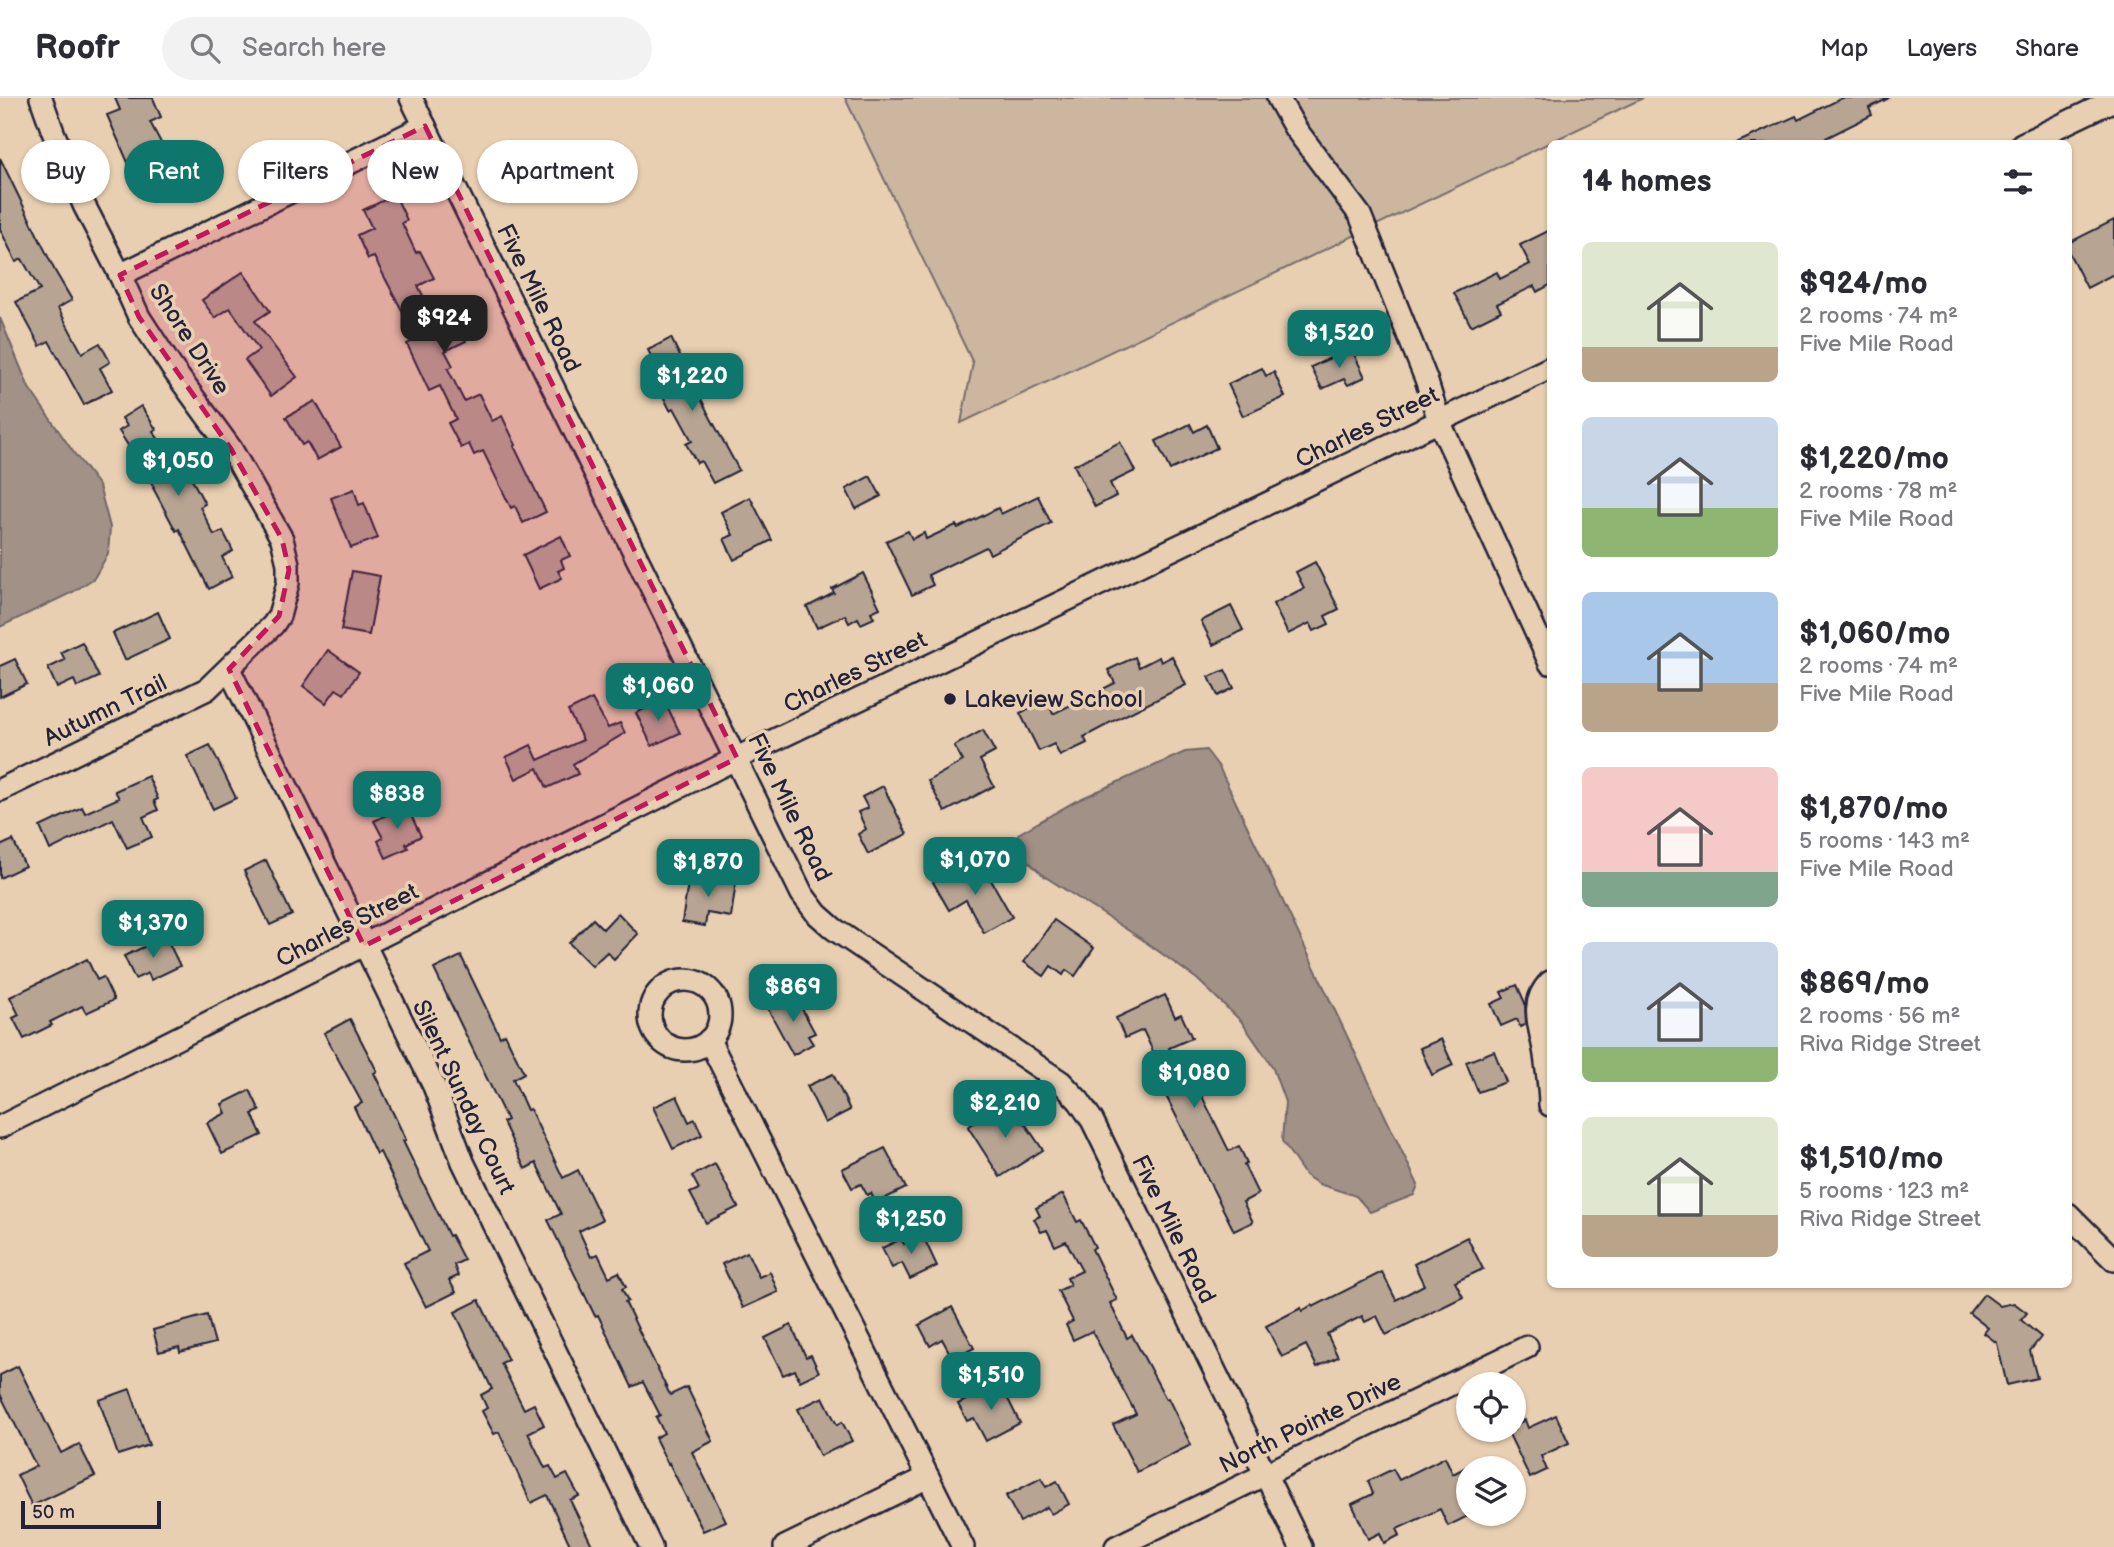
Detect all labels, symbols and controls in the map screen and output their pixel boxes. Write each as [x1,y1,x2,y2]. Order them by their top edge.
search box [162,17,652,80]
text: Roofr [35,28,120,68]
icon: search [186,29,224,67]
text: Search here [242,33,386,64]
text: Map [1820,34,1868,63]
text: Layers [1906,34,1977,63]
text: Share [2015,34,2079,63]
chip: Buy [21,140,110,203]
chip: Rent [124,140,224,203]
chip: Filters [238,140,353,203]
chip: New [367,140,463,203]
chip: Apartment [477,140,638,203]
icon: filters [1999,163,2037,201]
text: 14 homes [1582,164,1711,200]
street label: Five Mile Road [490,219,587,377]
text: $924/mo [1799,266,1928,302]
icon: home [1638,270,1722,354]
street label: Shore Drive [143,278,236,400]
pin: $924 [403,296,485,355]
text: 2 rooms · 74 m² [1799,302,1958,330]
text: $924 [416,304,472,332]
pin: $1,520 [1282,310,1396,370]
text: $1,520 [1304,319,1374,347]
text: Five Mile Road [1799,330,1954,358]
pin: $1,220 [635,354,749,413]
text: $1,220 [656,362,728,390]
street label: Charles Street [1291,380,1444,475]
pin: $1,050 [121,438,235,498]
text: $1,220/mo [1799,441,1949,477]
icon: home [1638,445,1722,529]
text: $1,050 [142,447,214,475]
text: 2 rooms · 78 m² [1799,477,1957,505]
text: Five Mile Road [1799,505,1954,533]
text: $1,060/mo [1799,616,1950,652]
icon: home [1638,620,1722,704]
street label: Charles Street [779,625,932,720]
text: 2 rooms · 74 m² [1799,652,1958,680]
pin: $1,060 [601,664,715,723]
street label: Autumn Trail [39,668,172,753]
text: $1,060 [622,672,694,700]
text: Five Mile Road [1799,680,1954,708]
place label: Lakeview School [964,685,1143,714]
marker: Lakeview School [942,691,958,707]
street label: Five Mile Road [741,728,838,886]
pin: $838 [356,772,438,831]
text: $838 [369,780,425,808]
text: $1,870/mo [1799,791,1948,827]
icon: home [1638,795,1722,879]
text: 5 rooms · 143 m² [1799,827,1970,855]
pin: $1,070 [918,838,1032,897]
pin: $1,870 [651,840,765,899]
text: $1,070 [939,846,1011,874]
text: $1,870 [673,848,743,876]
text: Five Mile Road [1799,855,1954,883]
street label: Charles Street [271,877,424,974]
pin: $1,370 [96,900,210,960]
text: $1,370 [118,909,188,937]
pin: $869 [752,964,834,1024]
text: $869/mo [1799,966,1929,1002]
icon: home [1638,970,1722,1054]
text: $869 [765,973,821,1001]
street label: Silent Sunday Court [406,995,522,1200]
text: 2 rooms · 56 m² [1799,1002,1961,1030]
text: Riva Ridge Street [1799,1030,1981,1058]
pin: $1,080 [1137,1051,1251,1110]
text: $1,080 [1158,1059,1230,1087]
pin: $2,210 [948,1080,1062,1140]
text: $2,210 [969,1089,1041,1117]
text: $1,510/mo [1799,1141,1943,1177]
icon: home [1638,1145,1722,1229]
street label: Five Mile Road [1125,1150,1222,1308]
text: 5 rooms · 123 m² [1799,1177,1969,1205]
pin: $1,250 [854,1196,968,1256]
text: $1,250 [875,1205,947,1233]
text: Riva Ridge Street [1799,1205,1981,1233]
pin: $1,510 [934,1352,1048,1412]
text: $1,510 [957,1361,1025,1389]
street label: North Pointe Drive [1215,1367,1406,1480]
map controls [1456,1372,1526,1526]
button: locate [1456,1372,1526,1442]
button: layers [1456,1456,1526,1526]
scale bar [21,1498,161,1530]
text: 50 m [32,1501,75,1524]

